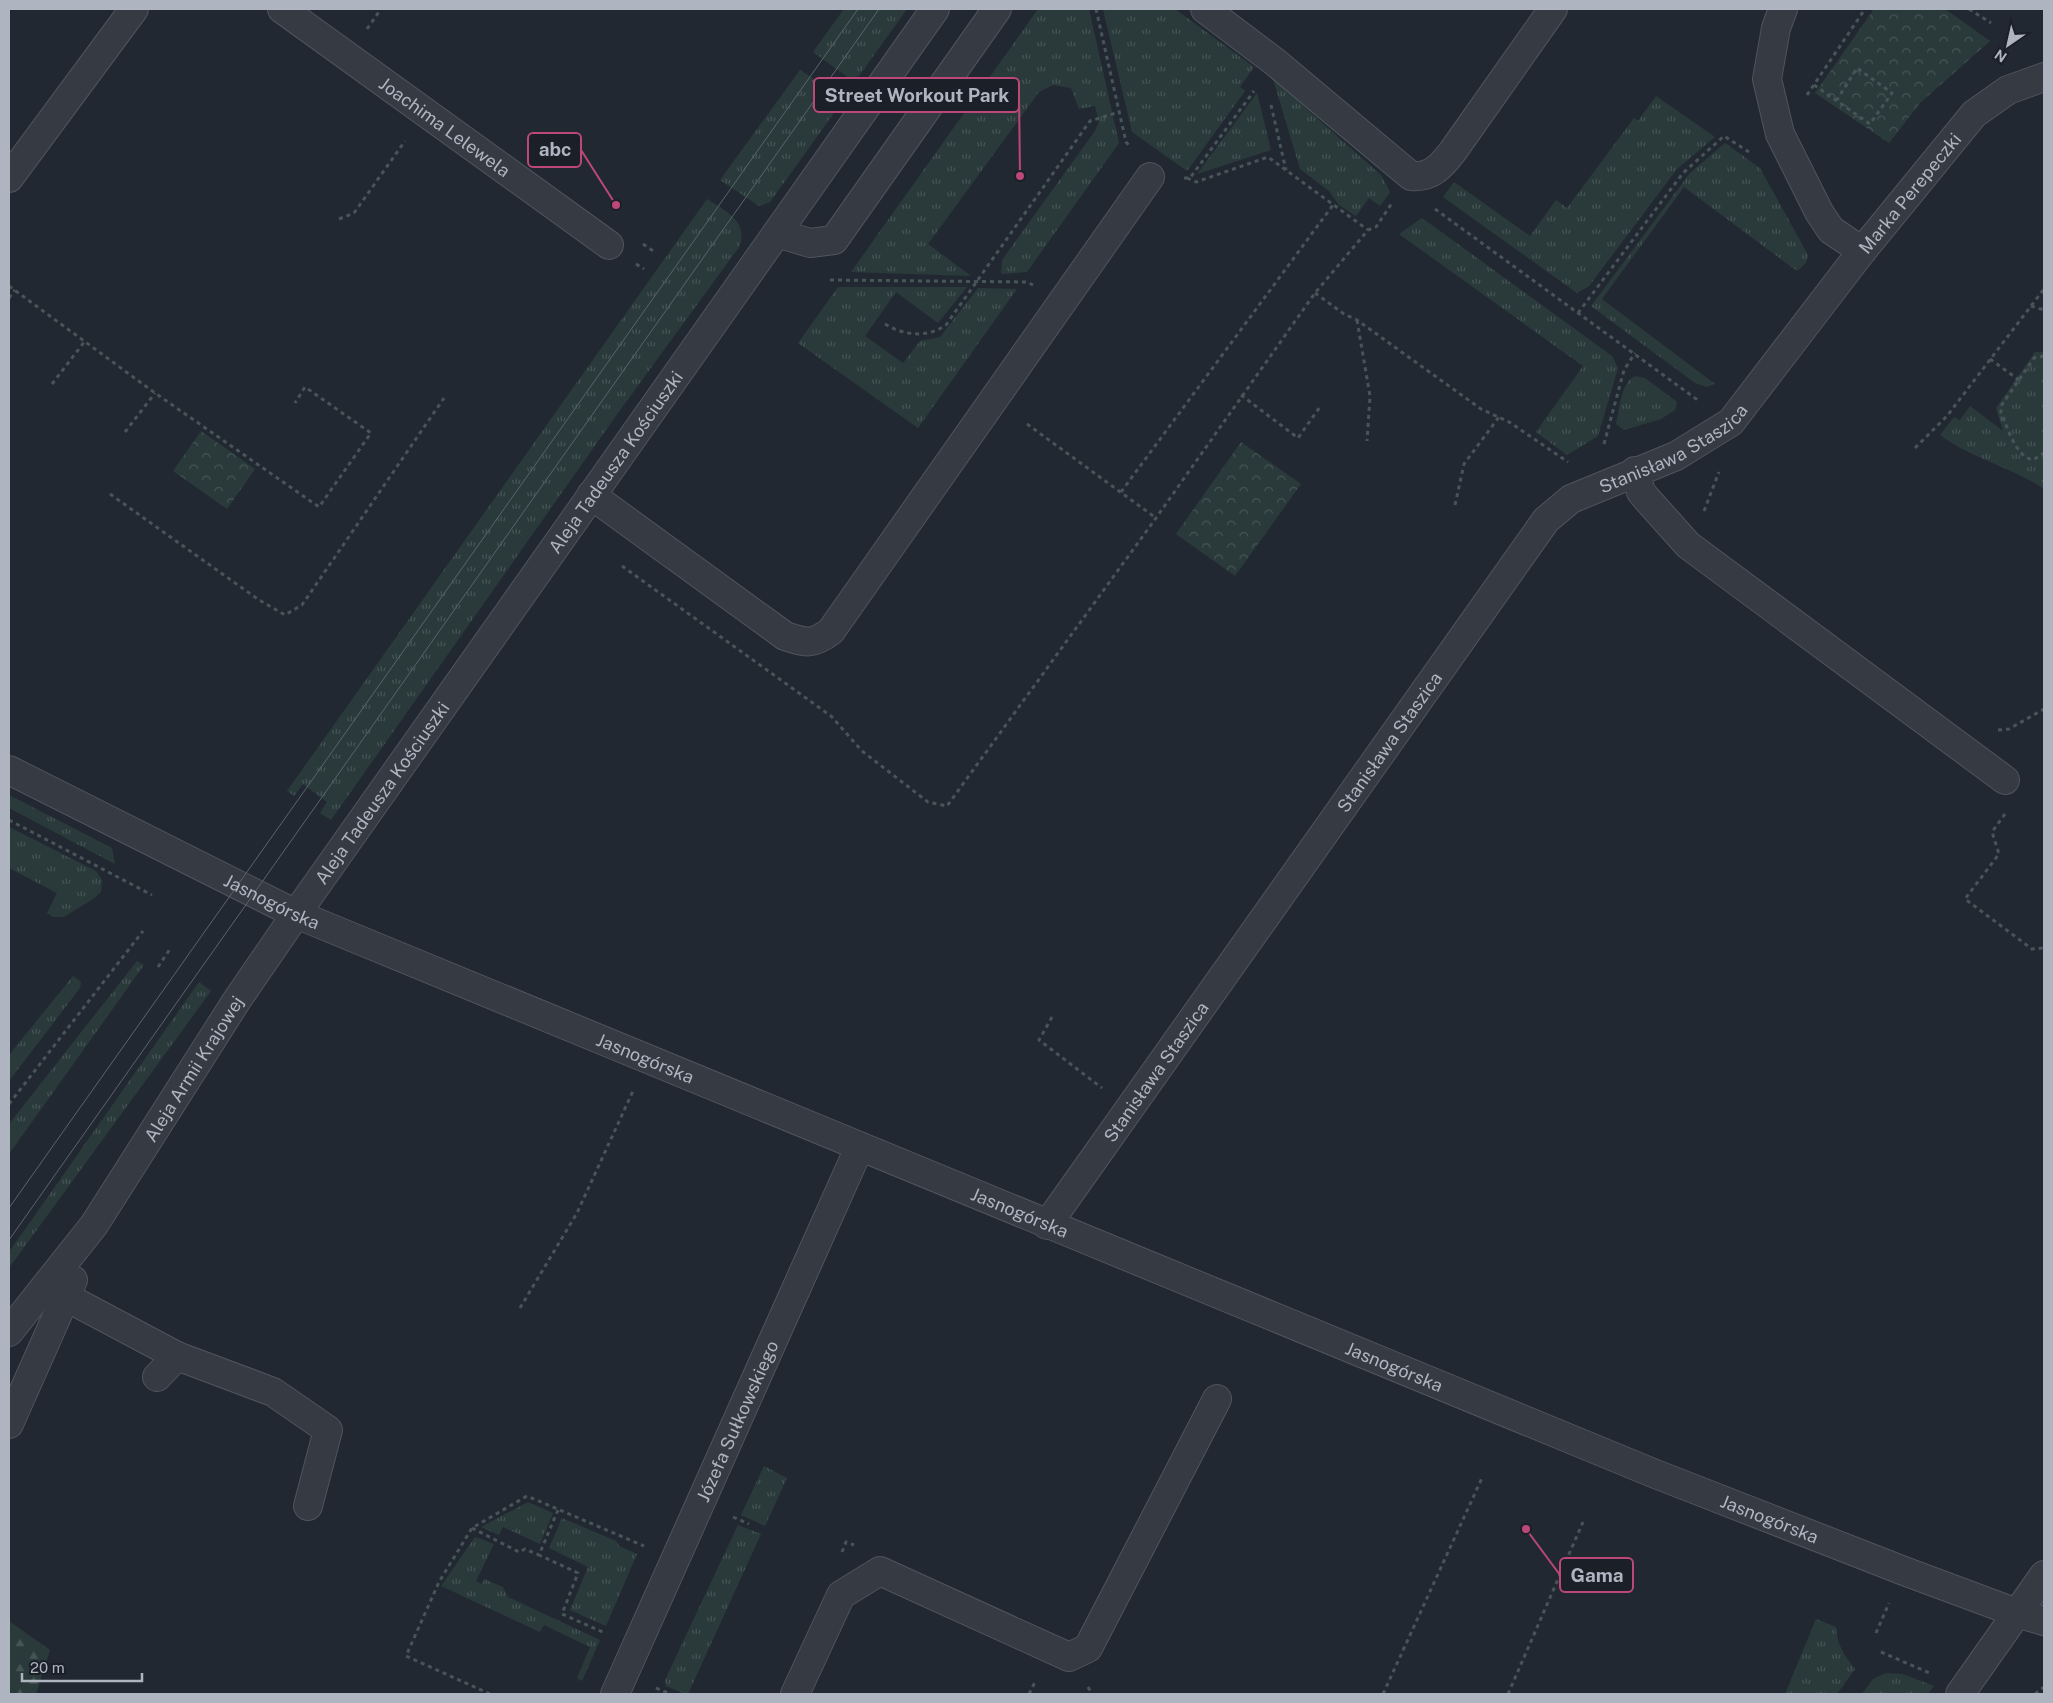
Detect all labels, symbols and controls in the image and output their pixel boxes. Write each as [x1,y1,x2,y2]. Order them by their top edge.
north arrow [1983,20,2033,70]
text: N [1992,46,2010,65]
street label: Joachima Lelewela [375,72,515,181]
callout: Street Workout Park [814,78,1019,112]
text: Street Workout Park [825,84,1009,106]
street label: Marka Perepeczki [1854,128,1965,257]
callout: abc [528,133,581,167]
text: abc [539,138,571,160]
street label: Aleja Tadeusza Kościuszki [544,367,687,557]
street label: Stanisława Staszica [1596,400,1751,497]
street label: Stanisława Staszica [1332,668,1446,816]
street label: Aleja Tadeusza Kościuszki [310,698,453,888]
street label: Jasnogórska [221,869,323,933]
street label: Aleja Armii Krajowej [139,992,247,1145]
street label: Stanisława Staszica [1099,997,1212,1146]
street label: Jasnogórska [594,1029,697,1087]
street label: Jasnogórska [968,1183,1072,1242]
street label: Józefa Sułkowskiego [692,1337,782,1505]
street label: Jasnogórska [1342,1337,1446,1396]
street label: Jasnogórska [1718,1490,1822,1547]
callout: Gama [1560,1558,1633,1592]
text: Gama [1571,1564,1623,1586]
scale bar [22,1650,142,1682]
text: 20 m [30,1659,65,1676]

